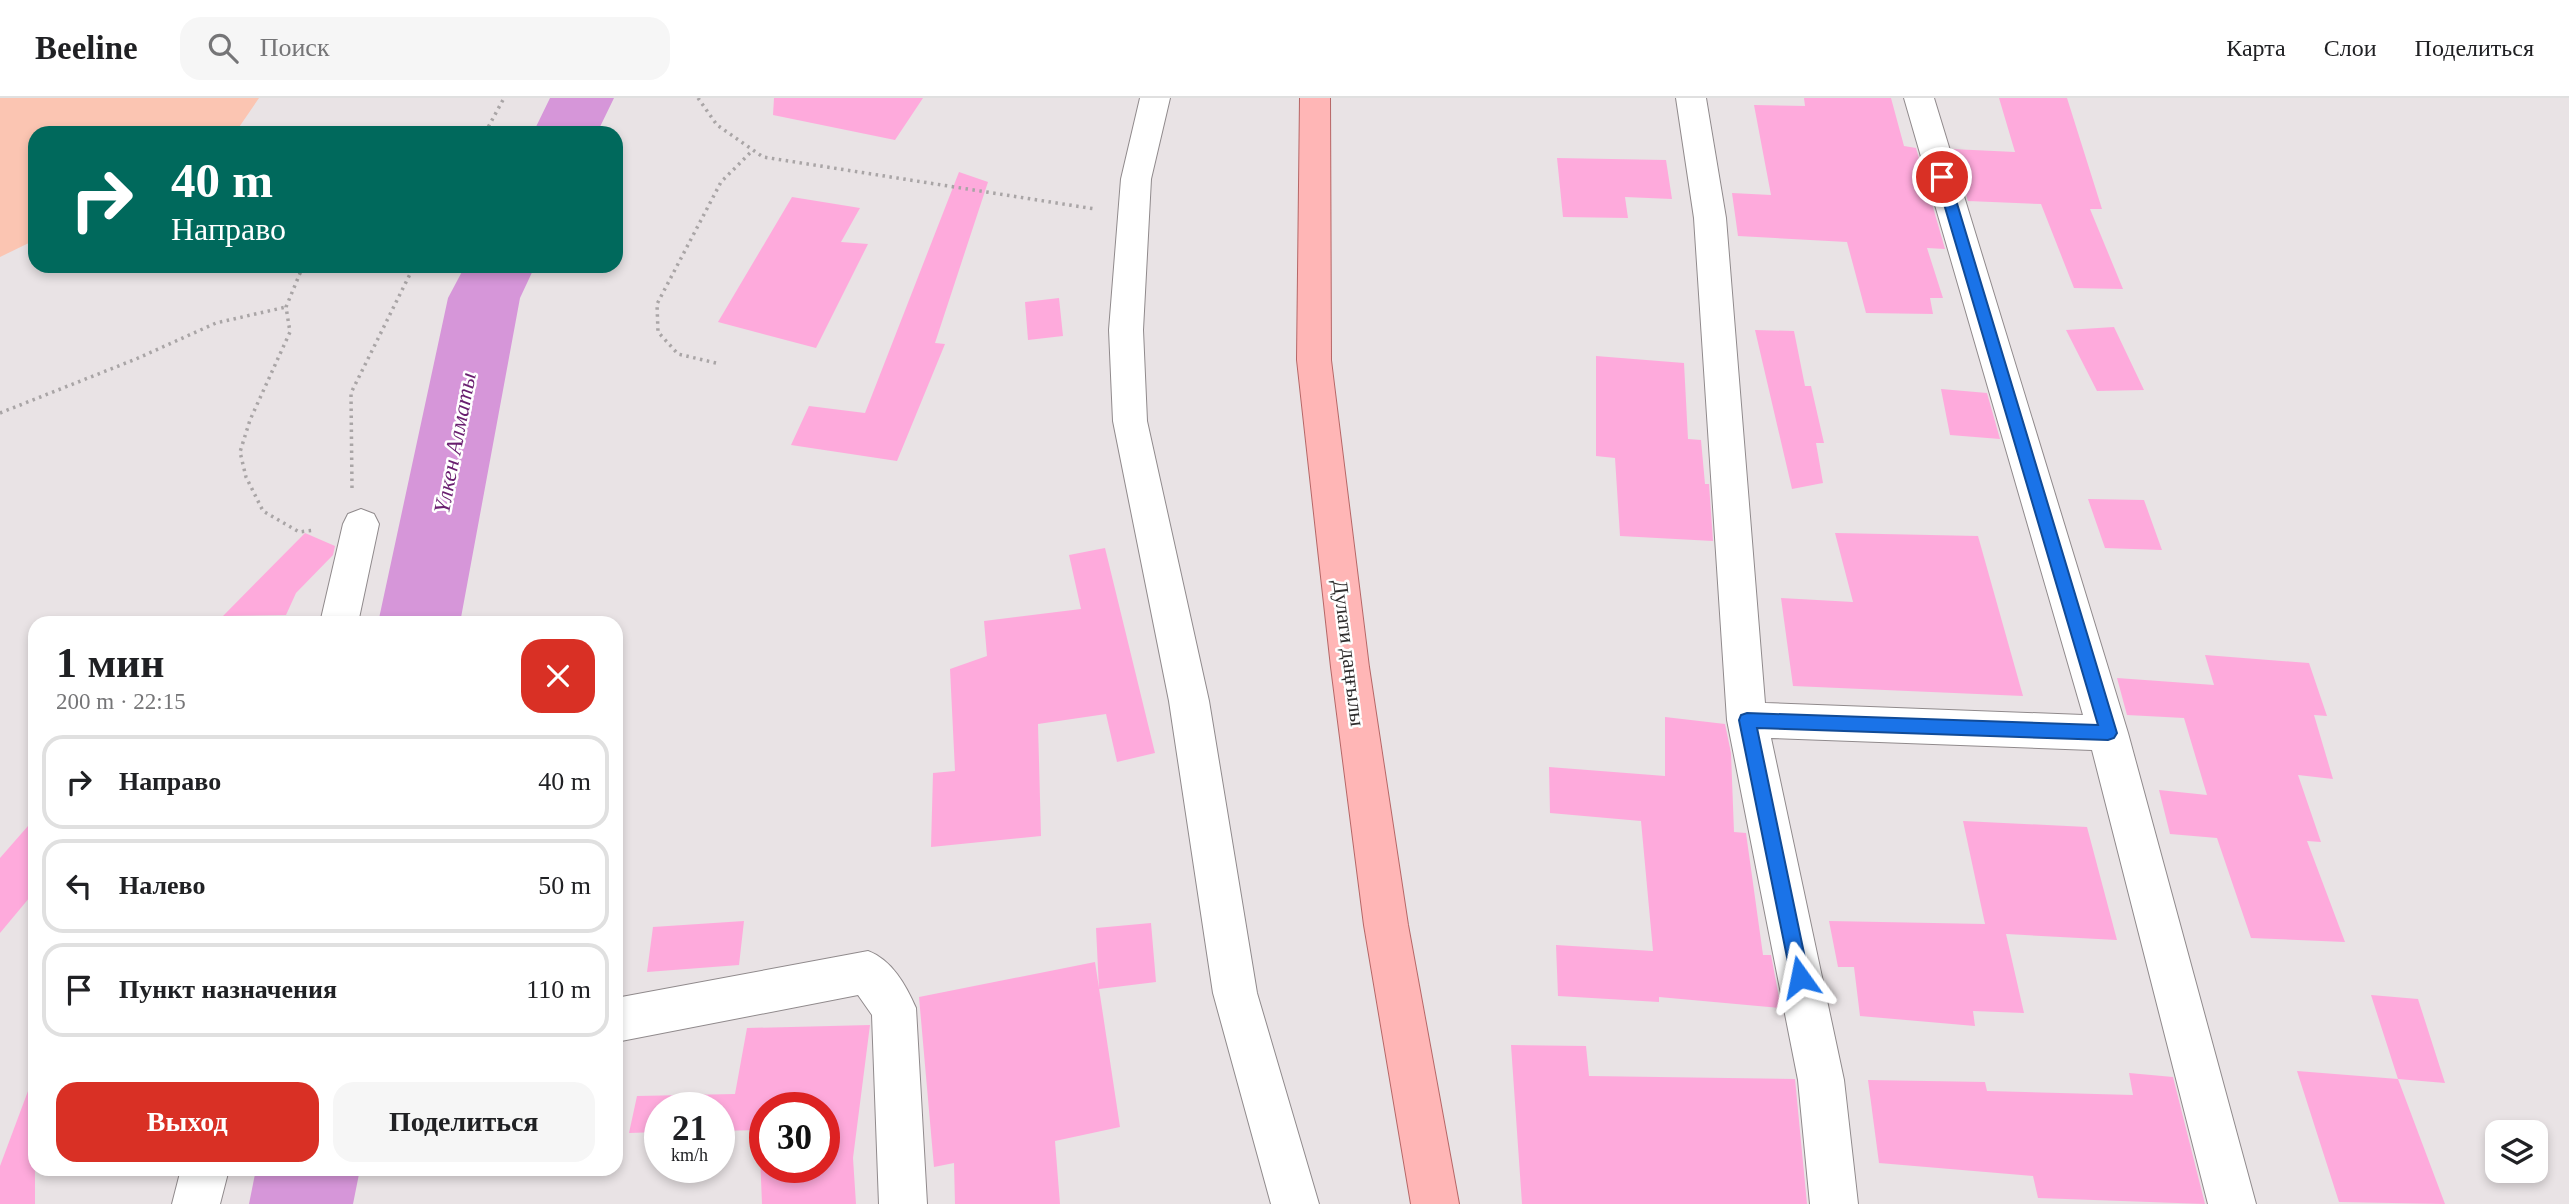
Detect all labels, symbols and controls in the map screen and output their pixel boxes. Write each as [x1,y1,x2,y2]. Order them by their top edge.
search box [180,17,670,80]
icon: search [204,29,242,67]
text: Beeline [35,30,138,66]
text: Поиск [260,33,330,62]
text: Карта [2226,35,2286,61]
text: Слои [2324,35,2377,61]
text: Поделиться [2415,35,2534,61]
pin [1912,147,1972,207]
text: 40 m [171,153,273,208]
icon: right [56,154,147,245]
icon: arrive [1923,158,1961,196]
text: Направо [171,211,286,247]
water label: Үлкен Алматы [429,371,481,515]
street label: Дулати даңғылы [1328,578,1370,728]
button: close [521,639,595,713]
text: 1 мин [56,640,165,686]
text: 200 m · 22:15 [56,689,186,714]
icon: right [60,763,98,801]
text: Направо [119,767,221,796]
text: 40 m [538,767,591,796]
icon: left [60,867,98,905]
text: Налево [119,871,205,900]
text: 50 m [538,871,591,900]
position arrow [1763,940,1837,1014]
icon: arrive [60,971,98,1009]
text: Пункт назначения [119,975,337,1004]
text: 110 m [526,975,591,1004]
button: Выход [56,1082,319,1162]
button: Поделиться [333,1082,595,1162]
speed limit sign: 30 [749,1092,840,1183]
text: 21 [672,1109,707,1148]
map controls [2485,1120,2548,1183]
button: layers [2485,1120,2548,1183]
text: km/h [671,1145,708,1165]

